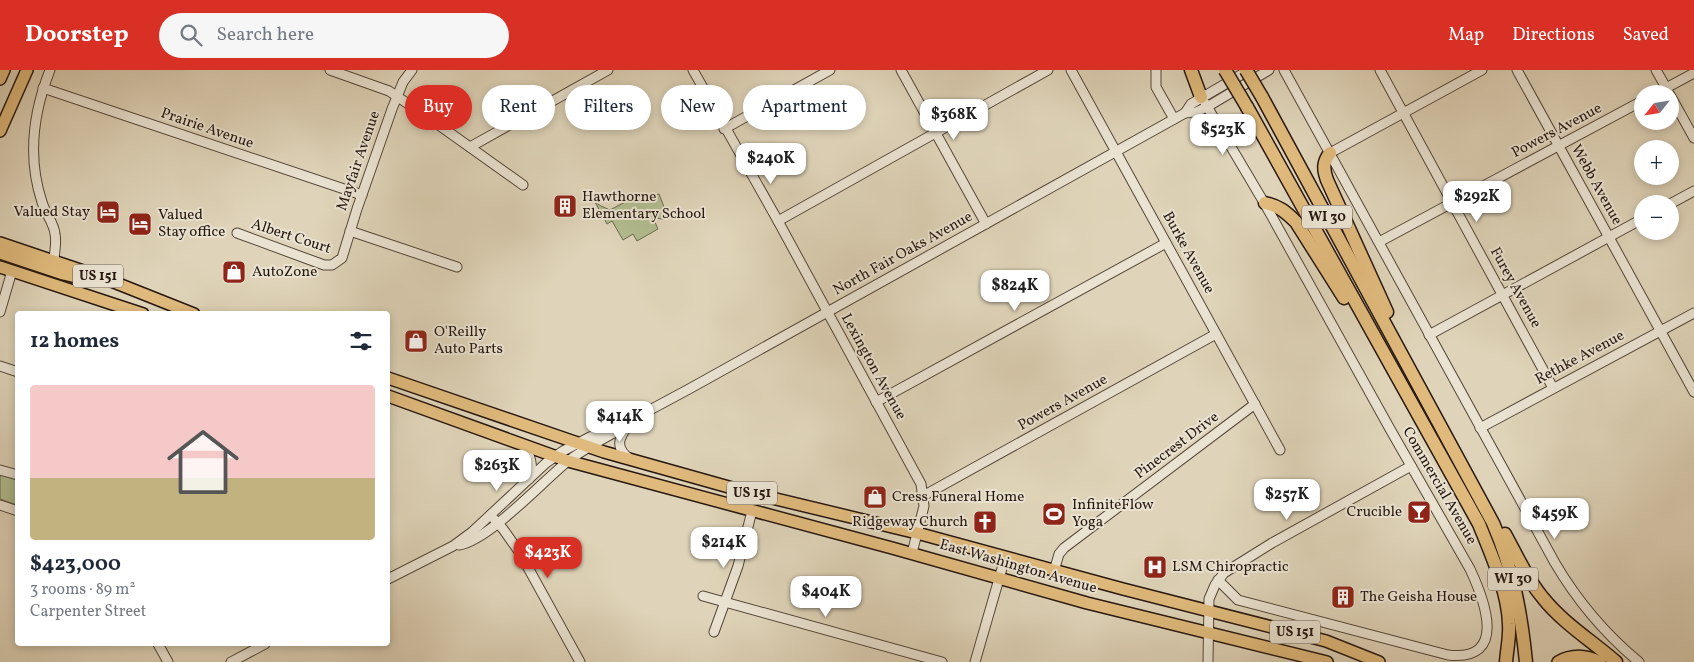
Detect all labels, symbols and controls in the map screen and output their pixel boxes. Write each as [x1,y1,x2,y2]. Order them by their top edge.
search box [159,13,509,58]
text: Doorstep [25,18,129,52]
icon: search [177,21,205,49]
text: Search here [217,22,314,48]
text: Map [1448,23,1484,48]
text: Directions [1512,23,1595,48]
text: Saved [1623,23,1669,48]
chip: Buy [405,85,472,130]
chip: Rent [482,85,555,130]
chip: Filters [565,85,651,130]
chip: New [661,85,733,130]
chip: Apartment [743,85,866,130]
north arrow [1634,85,1679,130]
map controls [1634,85,1679,240]
pin: $368K [919,98,989,141]
street label: Powers Avenue [1508,98,1606,164]
street label: Prairie Avenue [158,103,256,155]
text: $368K [931,104,977,126]
street label: Mayfair Avenue [332,108,386,214]
pin: $523K [1188,114,1258,156]
text: $523K [1201,119,1245,141]
button: + [1634,140,1679,185]
street label: Webb Avenue [1565,141,1627,229]
pin: $240K [736,142,806,185]
text: $240K [747,148,795,170]
pin: $292K [1442,180,1512,223]
text: $292K [1454,186,1500,208]
place label: Hawthorne Elementary School [582,187,705,225]
building icon: Hawthorne Elementary School [552,193,578,219]
button: − [1634,195,1679,240]
hotel icon: Valued Stay [95,199,121,225]
place label: Valued Stay [13,202,90,223]
place label: Valued Stay office [158,205,225,243]
road number: WI 30 [1302,206,1352,228]
street label: North Fair Oaks Avenue [829,207,977,301]
street label: Burke Avenue [1157,208,1219,298]
hotel icon: Valued Stay office [127,211,153,237]
street label: Albert Court [248,214,334,260]
street label: Furey Avenue [1484,244,1546,332]
shop icon: AutoZone [221,259,247,285]
place label: AutoZone [252,262,317,283]
road number: US 151 [73,265,123,288]
pin: $824K [980,270,1050,312]
text: $824K [992,275,1038,297]
street label: Lexington Avenue [835,310,911,424]
place label: O'Reilly Auto Parts [434,322,503,360]
street label: Rethke Avenue [1532,326,1628,390]
text: 12 homes [30,327,119,356]
icon: filters [347,327,375,355]
shop icon: O'Reilly Auto Parts [403,328,429,354]
street label: Powers Avenue [1014,370,1112,436]
pin: $414K [585,400,655,443]
text: $414K [597,406,643,428]
street label: Pinecrest Drive [1130,407,1224,485]
icon: home [158,417,248,507]
street label: Commercial Avenue [1397,423,1481,549]
pin: $263K [462,450,532,492]
text: $263K [474,455,520,477]
pin: $257K [1252,478,1322,521]
road number: US 151 [727,482,777,504]
shop icon: Cress Funeral Home [862,484,888,510]
text: $257K [1265,484,1309,506]
place label: Cress Funeral Home [892,487,1024,508]
place label: InfiniteFlow Yoga [1072,495,1154,533]
pin: $459K [1520,498,1590,540]
bar icon: Crucible [1406,499,1432,525]
sports icon: InfiniteFlow Yoga [1041,501,1067,527]
place label: Crucible [1347,502,1402,523]
text: $459K [1532,503,1578,525]
church icon: Ridgeway Church [972,509,998,535]
place label: Ridgeway Church [852,512,968,533]
pin: $214K [689,526,759,569]
text: $214K [702,532,746,554]
street label: East Washington Avenue [937,534,1099,600]
pin: $423K [513,536,583,579]
text: $423K [525,542,571,564]
text: $423,000 [30,550,121,579]
hospital icon: LSM Chiropractic [1142,554,1168,580]
place label: LSM Chiropractic [1172,557,1289,578]
road number: WI 30 [1488,568,1538,590]
pin: $404K [791,576,861,618]
text: 3 rooms · 89 m² [30,579,135,601]
text: $404K [801,581,851,603]
building icon: The Geisha House [1330,584,1356,610]
place label: The Geisha House [1360,587,1477,608]
text: Carpenter Street [30,601,146,623]
road number: US 151 [1270,620,1320,644]

